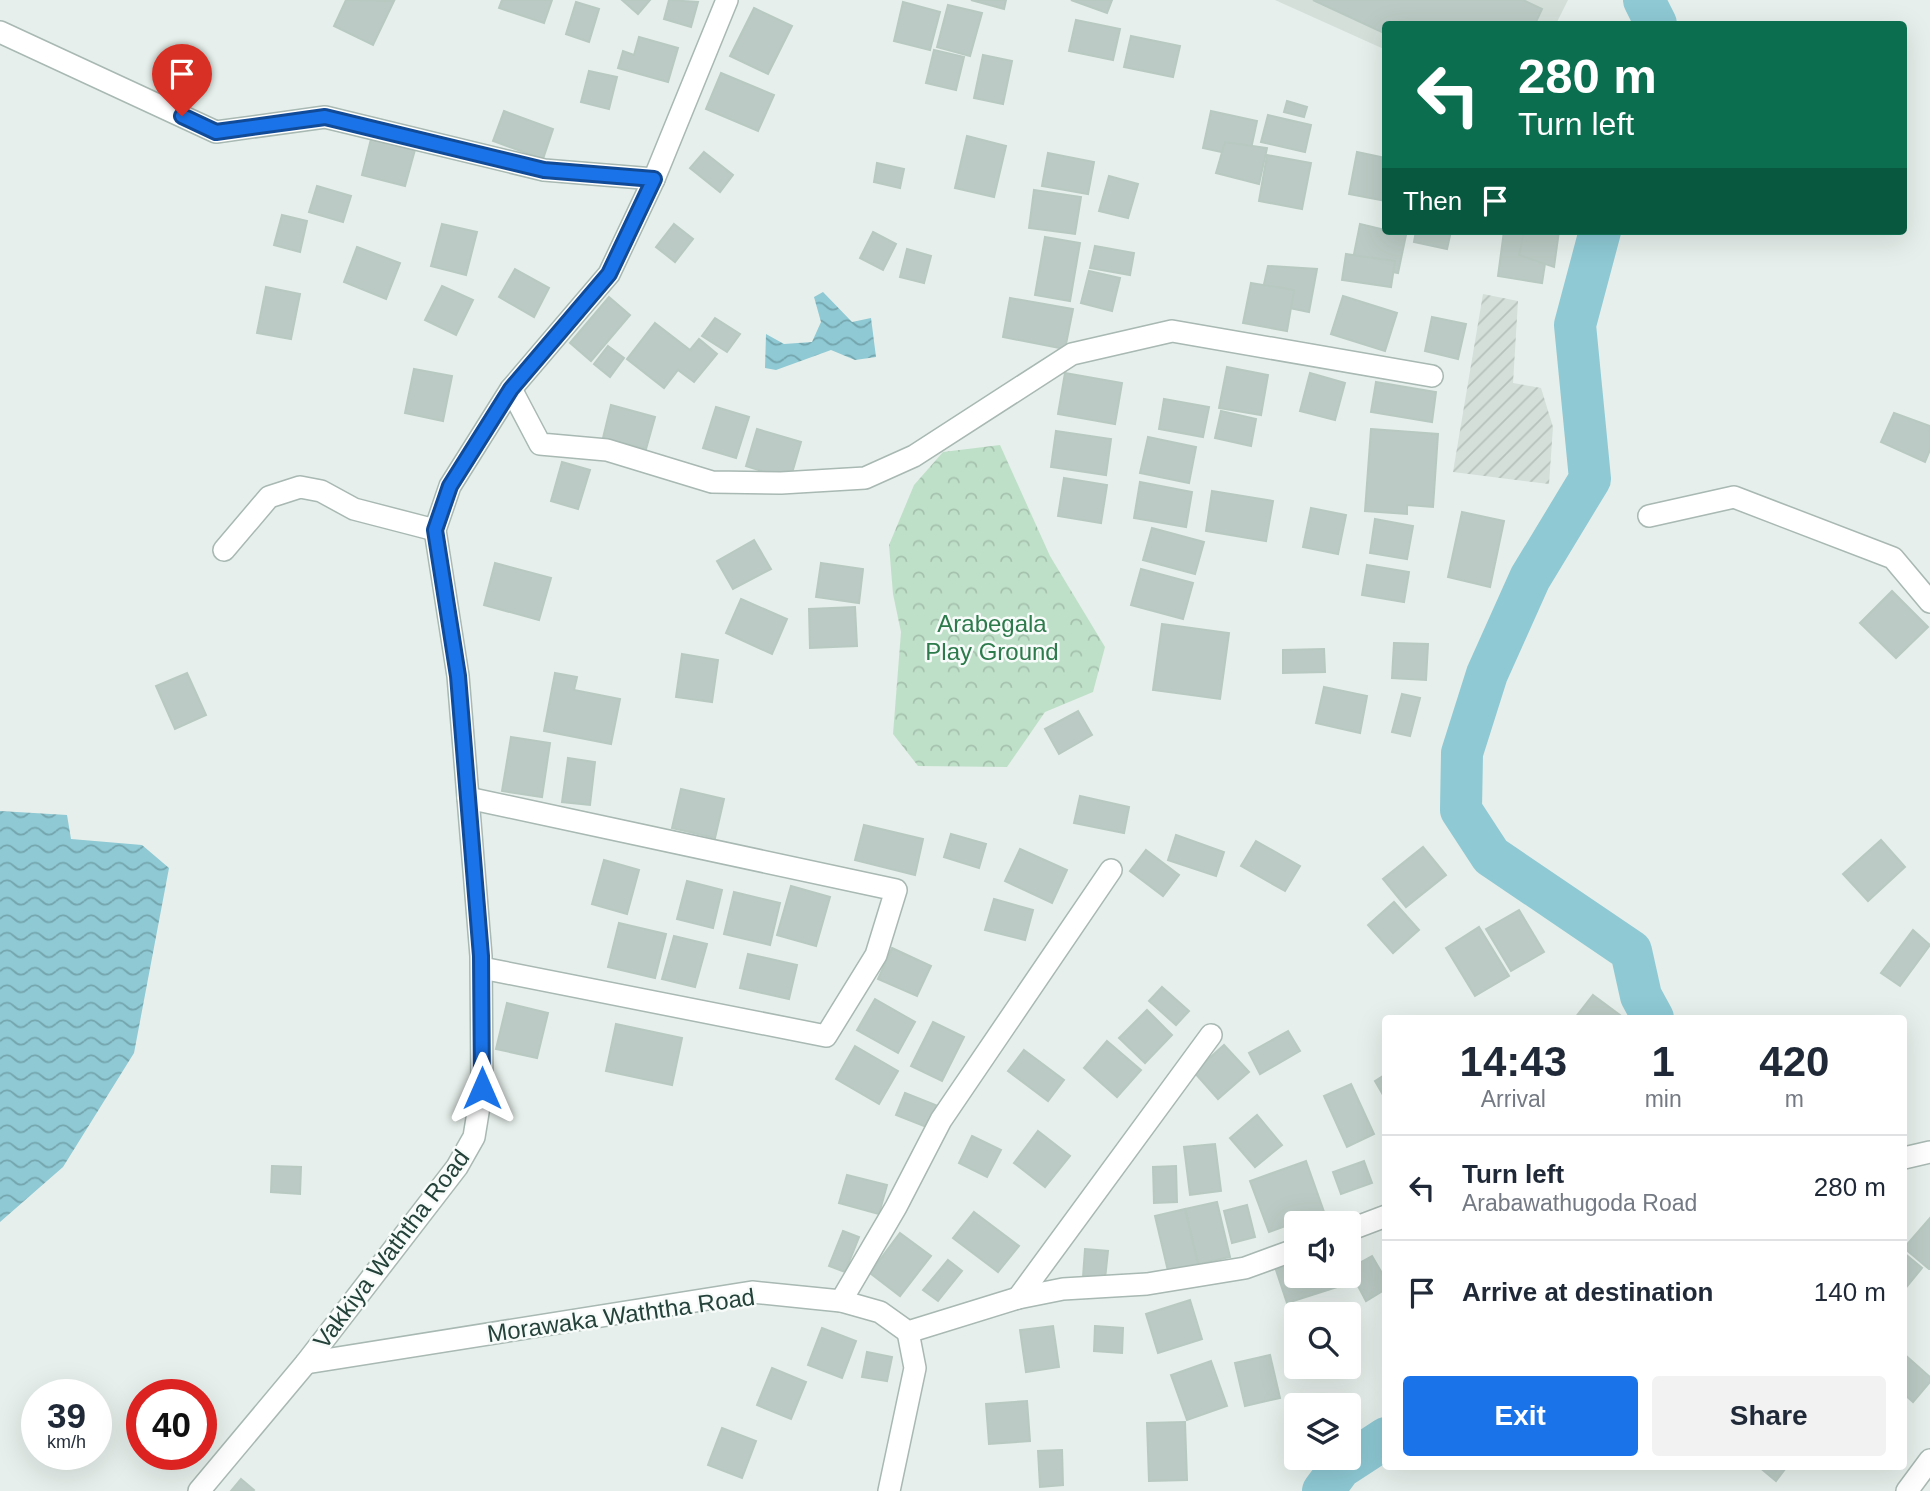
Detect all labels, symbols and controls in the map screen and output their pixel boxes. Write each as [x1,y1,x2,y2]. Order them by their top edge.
pin [152,44,212,116]
icon: left [1403,49,1494,140]
text: 280 m [1518,49,1657,103]
icon: arrive [163,55,201,93]
text: Turn left [1518,106,1634,142]
icon: arrive [1476,182,1514,220]
text: Then [1403,186,1462,216]
park label: Arabegala Play Ground [925,610,1059,665]
text: 14:43 [1460,1038,1567,1085]
text: 1 [1651,1038,1675,1085]
text: 420 [1759,1038,1829,1085]
position arrow [445,1051,519,1125]
text: Arrival [1481,1086,1546,1112]
text: min [1645,1086,1682,1112]
text: m [1785,1086,1804,1112]
street label: Vakkiya Waththa Road [308,1144,474,1354]
text: Turn left [1462,1159,1564,1189]
icon: left [1403,1169,1441,1207]
text: 280 m [1814,1172,1886,1202]
text: Arabawathugoda Road [1462,1190,1697,1216]
map controls [1284,1211,1361,1470]
button: sound [1284,1211,1361,1288]
icon: arrive [1403,1274,1441,1312]
text: Arrive at destination [1462,1277,1713,1307]
text: 140 m [1814,1277,1886,1307]
street label: Morawaka Waththa Road [485,1283,757,1347]
button: search [1284,1302,1361,1379]
button: Exit [1403,1376,1638,1456]
button: Share [1652,1376,1886,1456]
speed limit sign: 40 [126,1379,217,1470]
button: layers [1284,1393,1361,1470]
text: 39 [47,1396,86,1435]
text: km/h [47,1432,86,1452]

